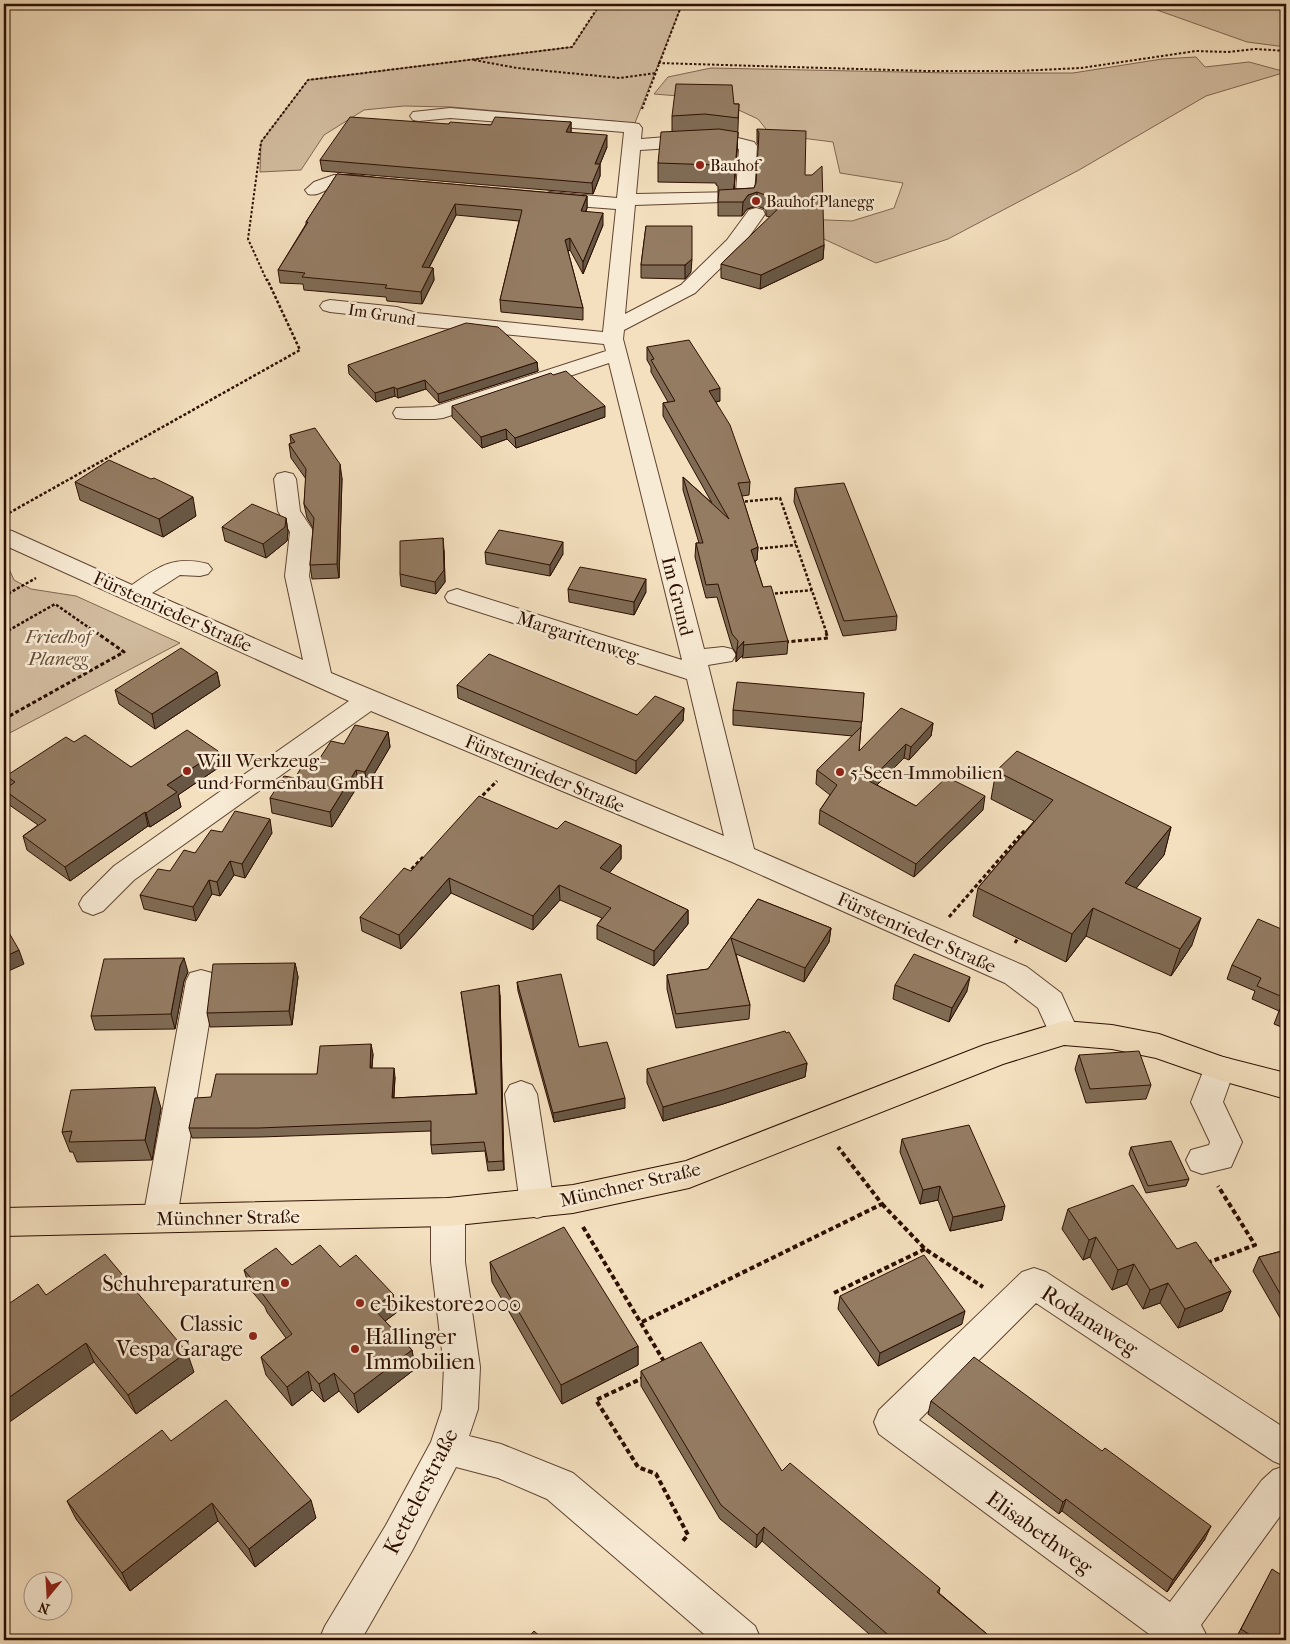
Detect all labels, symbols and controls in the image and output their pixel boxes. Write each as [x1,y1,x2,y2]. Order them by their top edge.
place label: Bauhof [710,156,763,175]
marker: Bauhof [694,159,706,171]
place label: Bauhof Planegg [766,192,875,211]
marker: Bauhof Planegg [750,195,762,207]
street label: Im Grund [347,300,417,329]
street label: Im Grund [657,554,698,639]
street label: Fürstenrieder Straße [90,567,255,657]
street label: Margaritenweg [514,607,642,667]
park label: Friedhof Planegg [24,626,95,670]
street label: Fürstenrieder Straße [461,730,628,818]
place label: Will Werkzeug- und Formenbau GmbH [196,750,384,794]
place label: 5-Seen-Immobilien [850,762,1003,784]
marker: Will Werkzeug- und Formenbau GmbH [181,765,193,777]
marker: 5-Seen-Immobilien [834,766,846,778]
street label: Fürstenrieder Straße [834,888,999,978]
street label: Münchner Straße [558,1158,703,1212]
street label: Münchner Straße [156,1206,300,1230]
place label: Schuhreparaturen [102,1271,275,1297]
marker: Schuhreparaturen [279,1277,291,1289]
street label: Rodanaweg [1036,1280,1143,1362]
place label: e-bikestore2000 [370,1291,521,1317]
marker: e-bikestore2000 [354,1297,366,1309]
place label: Classic Vespa Garage [115,1311,243,1362]
place label: Hallinger Immobilien [365,1324,475,1375]
marker: Classic Vespa Garage [247,1330,259,1342]
marker: Hallinger Immobilien [349,1343,361,1355]
street label: Kettelerstraße [378,1424,464,1559]
street label: Elisabethweg [981,1486,1098,1580]
north arrow [22,1572,72,1622]
text: N [36,1598,52,1618]

